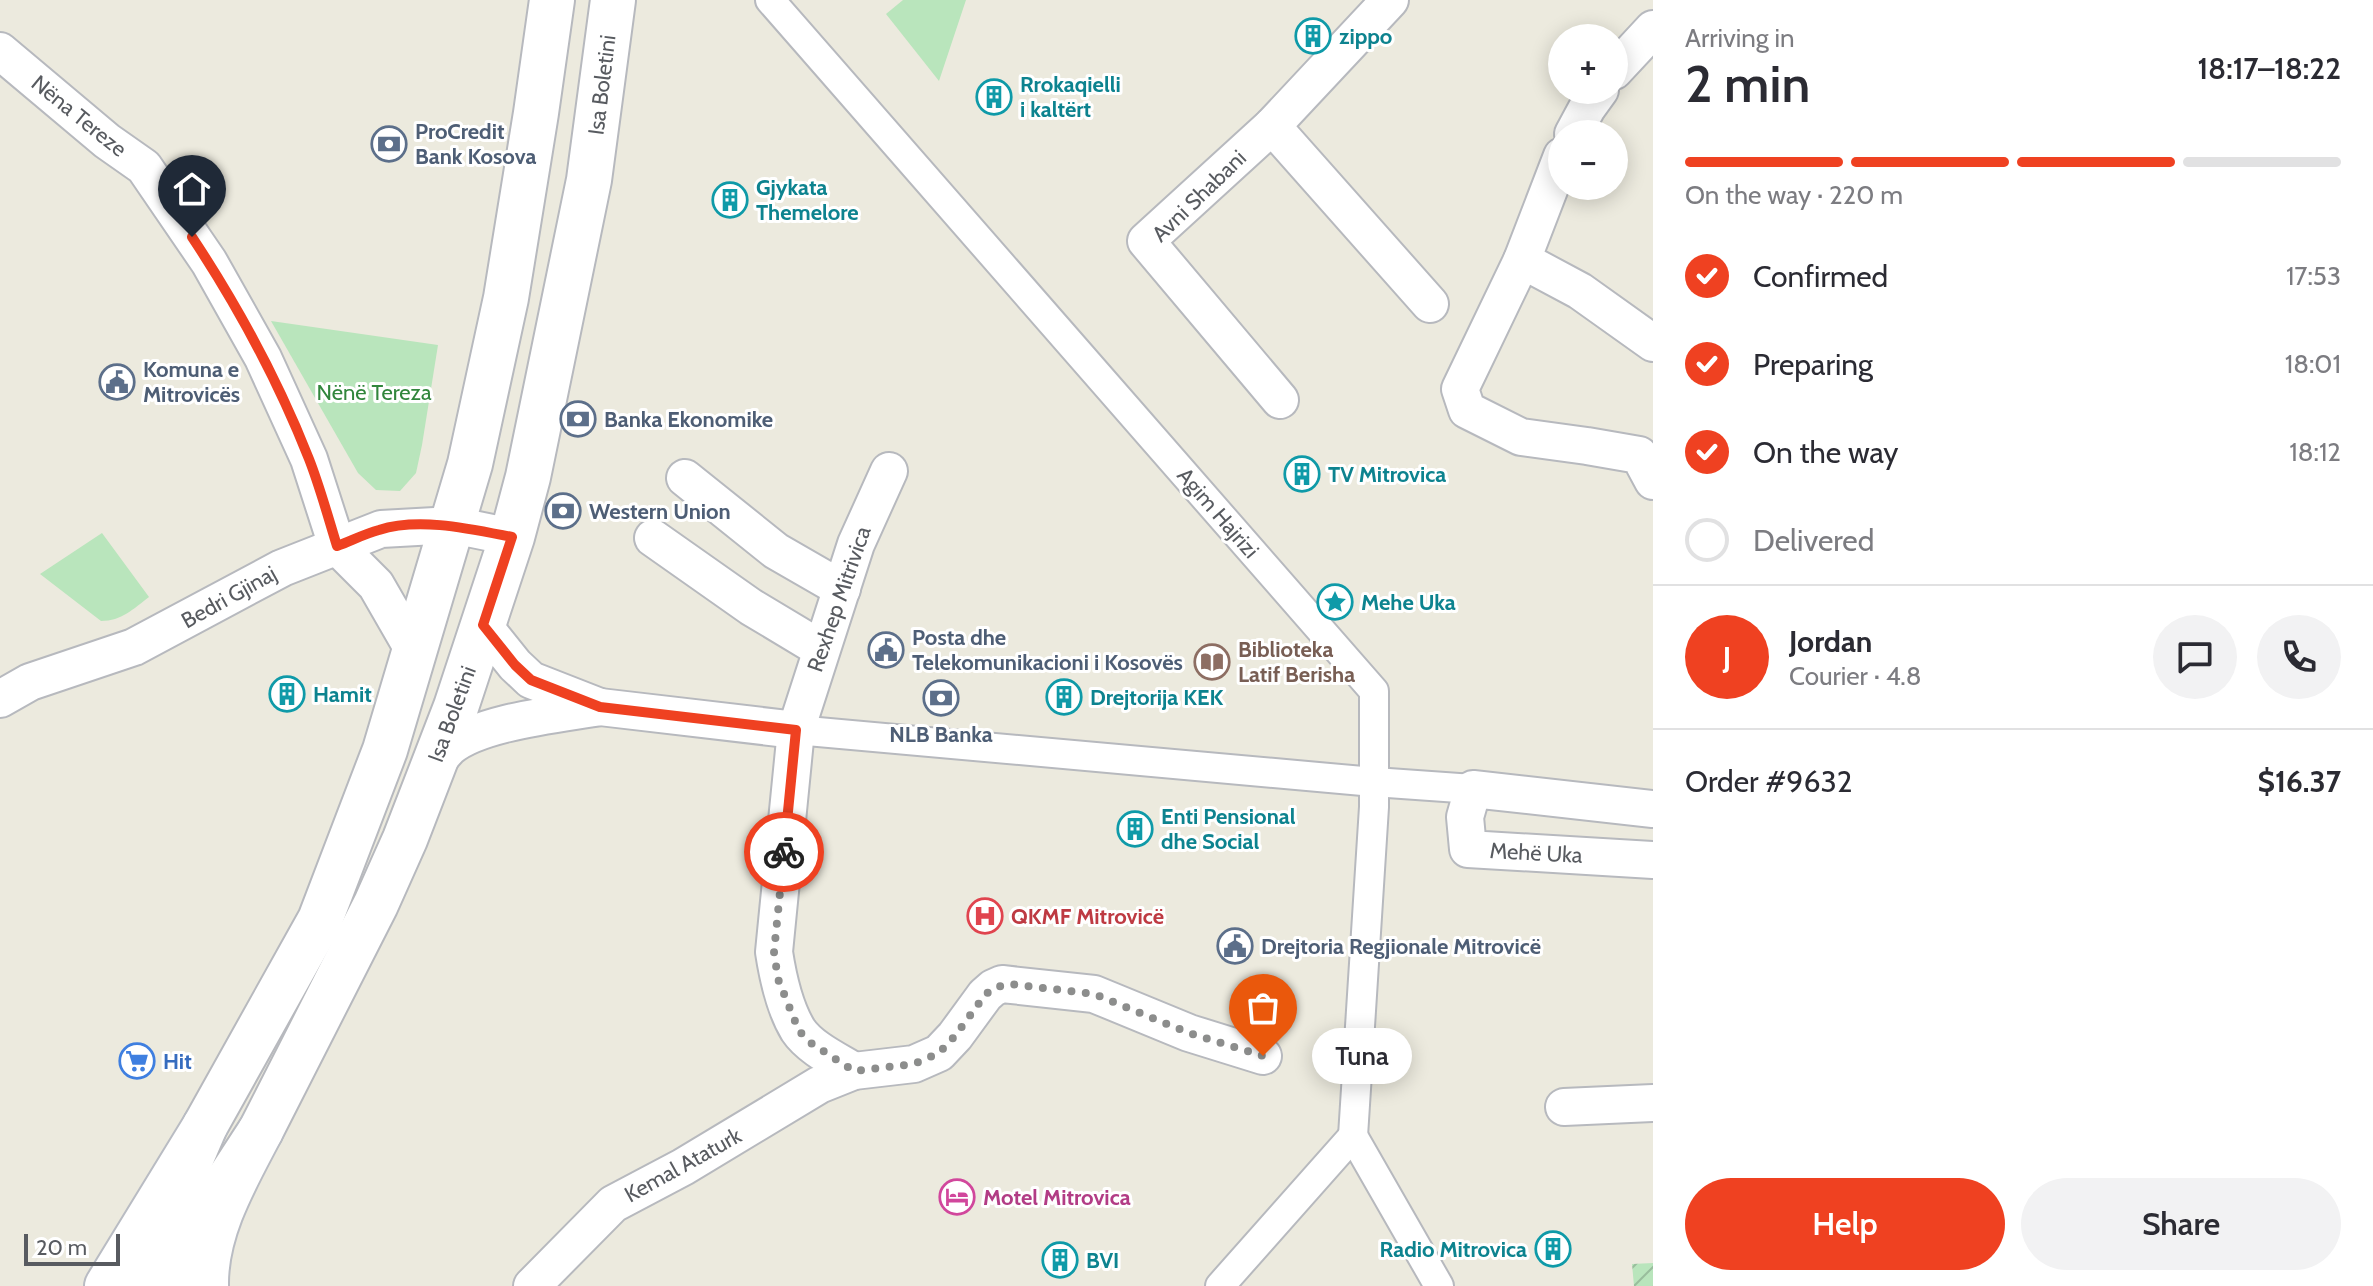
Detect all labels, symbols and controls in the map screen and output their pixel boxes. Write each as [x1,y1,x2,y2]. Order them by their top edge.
building icon: zippo [1294,17,1332,55]
text: Arriving in [1685,22,1795,54]
place label: zippo [1339,23,1392,50]
map controls [1548,24,1628,200]
button: + [1548,24,1628,104]
street label: Isa Boletini [582,33,622,137]
text: 18:17–18:22 [2197,50,2341,87]
text: 2 min [1685,52,1810,115]
street label: Nëna Tereze [26,69,132,163]
place label: Rrokaqielli i kaltërt [1020,71,1121,123]
building icon: Rrokaqielli i kaltërt [975,78,1013,116]
place label: ProCredit Bank Kosova [415,118,537,170]
button: − [1548,120,1628,200]
bank icon: ProCredit Bank Kosova [370,125,408,163]
street label: Avni Shabani [1146,144,1252,248]
pin [158,155,226,237]
icon: home [170,167,214,211]
place label: Gjykata Themelore [756,174,859,226]
text: On the way · 220 m [1685,179,1903,211]
building icon: Gjykata Themelore [711,181,749,219]
icon: check [1685,254,1729,298]
text: Confirmed [1753,258,1888,295]
text: 17:53 [2286,260,2341,292]
icon: check [1685,342,1729,386]
text: Preparing [1753,346,1873,383]
text: 18:01 [2285,348,2341,380]
place label: Komuna e Mitrovicës [143,356,240,408]
public building icon: Komuna e Mitrovicës [98,363,136,401]
park label: Nënë Tereza [316,379,432,406]
bank icon: Banka Ekonomike [559,400,597,438]
place label: Banka Ekonomike [604,406,773,433]
icon: check [1685,430,1729,474]
text: On the way [1753,434,1898,471]
text: 18:12 [2289,436,2341,468]
building icon: TV Mitrovica [1283,455,1321,493]
place label: TV Mitrovica [1328,461,1446,488]
street label: Agim Hajrizi [1171,462,1265,564]
bank icon: Western Union [544,492,582,530]
place label: Western Union [589,498,731,525]
street label: Rexhep Mitrivica [801,522,877,675]
text: Delivered [1753,522,1874,559]
street label: Bedri Gjinaj [177,560,281,634]
place icon: Mehe Uka [1316,583,1354,621]
place label: Mehe Uka [1361,589,1456,616]
button: chat [2153,615,2237,699]
button: phone [2257,615,2341,699]
text: Jordan [1789,623,1872,660]
place label: Posta dhe Telekomunikacioni i Kosovës [912,624,1183,676]
public building icon: Posta dhe Telekomunikacioni i Kosovës [867,631,905,669]
place label: Biblioteka Latif Berisha [1238,636,1355,688]
text: J [1723,639,1731,676]
library icon: Biblioteka Latif Berisha [1193,643,1231,681]
text: Courier · 4.8 [1789,660,1922,692]
street label: Isa Boletini [422,662,482,766]
building icon: Hamit [268,675,306,713]
building icon: Drejtorija KEK [1045,678,1083,716]
bank icon: NLB Banka [922,679,960,717]
place label: Hamit [313,681,372,708]
place label: Drejtorija KEK [1090,684,1223,711]
place label: NLB Banka [889,721,993,748]
text: Order #9632 [1685,763,1852,800]
text: $16.37 [2258,763,2341,800]
place label: Enti Pensional dhe Social [1161,803,1296,855]
building icon: Enti Pensional dhe Social [1116,810,1154,848]
courier [744,812,824,892]
icon: bike [762,830,806,874]
street label: Mehë Uka [1489,837,1584,869]
hospital icon: QKMF Mitrovicë [966,897,1004,935]
place label: QKMF Mitrovicë [1011,903,1164,930]
public building icon: Drejtoria Regjionale Mitrovicë [1216,927,1254,965]
place label: Drejtoria Regjionale Mitrovicë [1261,933,1541,960]
pin [1229,974,1297,1056]
icon: bag [1241,986,1285,1030]
callout: Tuna [1311,1028,1411,1084]
text: Tuna [1335,1040,1389,1072]
supermarket icon: Hit [118,1042,156,1080]
place label: Hit [163,1048,192,1075]
street label: Kemal Ataturk [620,1122,746,1208]
hotel icon: Motel Mitrovica [938,1178,976,1216]
button: Help [1685,1178,2005,1270]
button: Share [2021,1178,2341,1270]
place label: Motel Mitrovica [983,1184,1131,1211]
scale bar [24,1230,120,1266]
building icon: Radio Mitrovica [1534,1230,1572,1268]
text: 20 m [36,1234,87,1261]
place label: Radio Mitrovica [1380,1236,1527,1263]
building icon: BVI [1041,1241,1079,1279]
place label: BVI [1086,1247,1119,1274]

